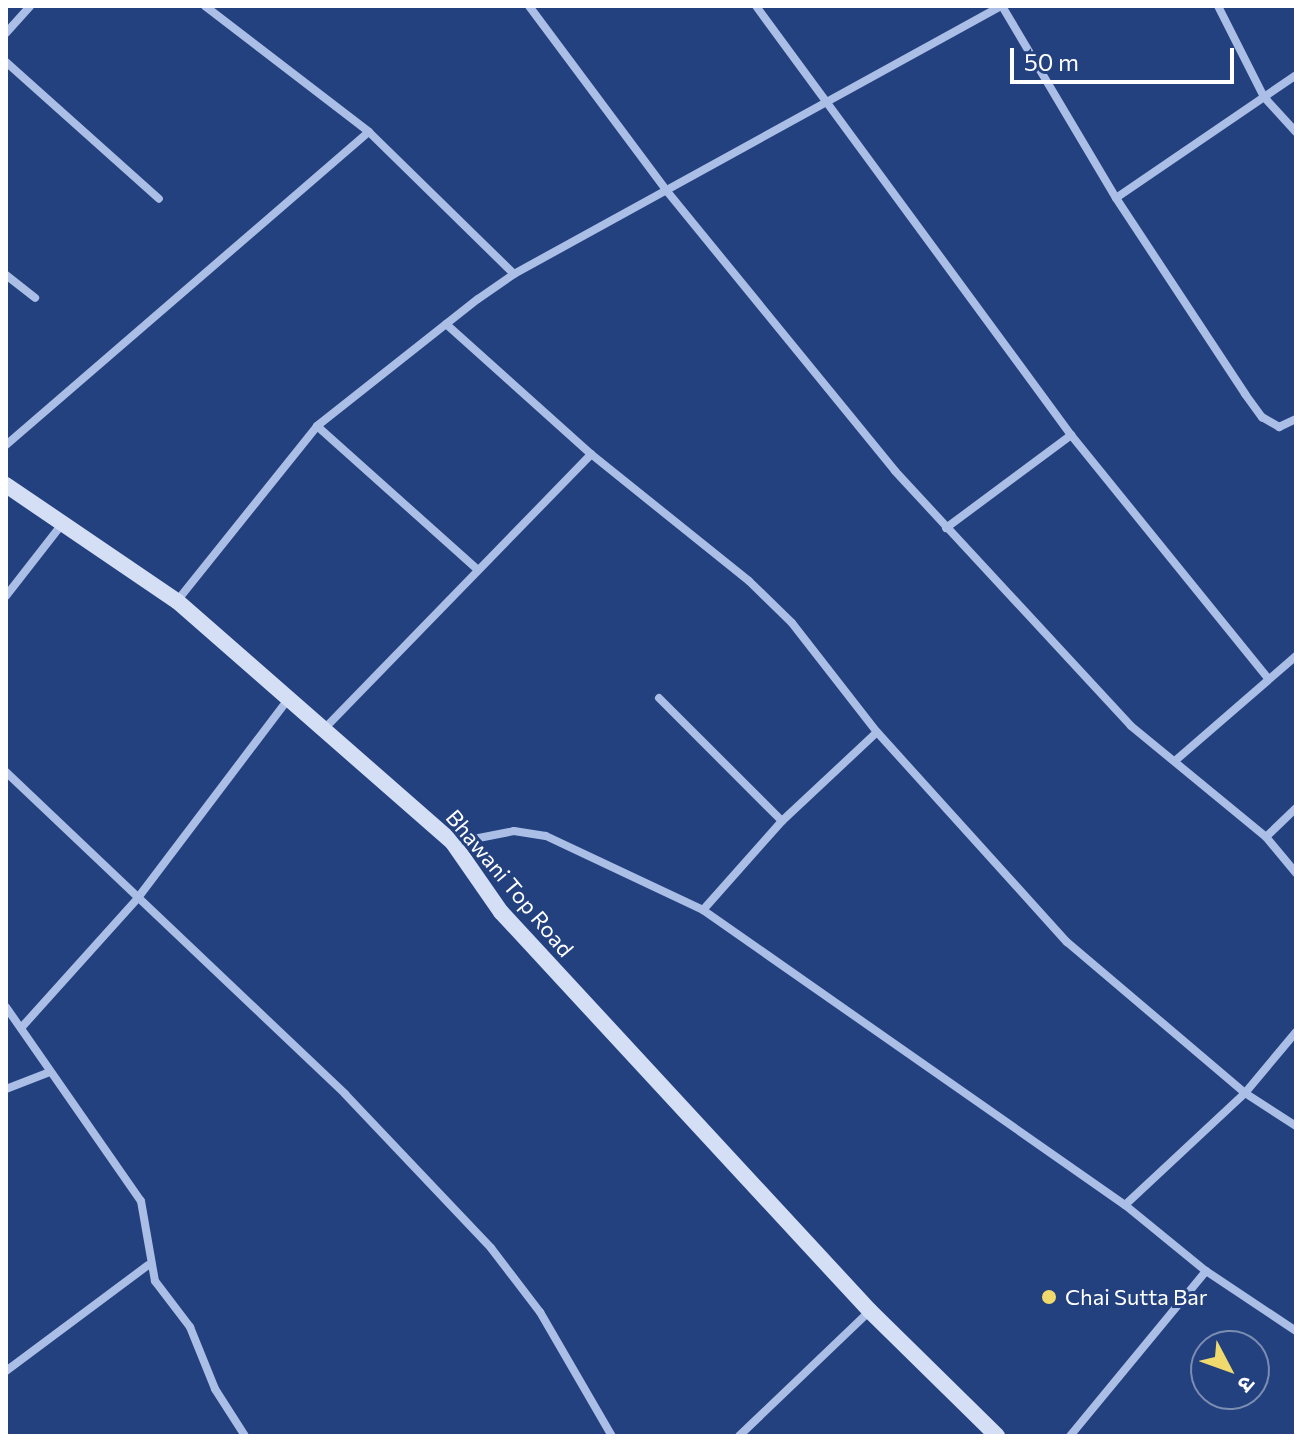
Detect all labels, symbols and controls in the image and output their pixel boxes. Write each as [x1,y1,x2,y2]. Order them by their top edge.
scale bar [1014,32,1238,82]
text: 50 m [1024,47,1079,76]
street label: Bhawani Top Road [441,804,579,962]
place label: Chai Sutta Bar [1065,1284,1207,1310]
marker: Chai Sutta Bar [1040,1288,1058,1306]
north arrow [1190,1330,1270,1410]
text: उ [1233,1371,1261,1398]

